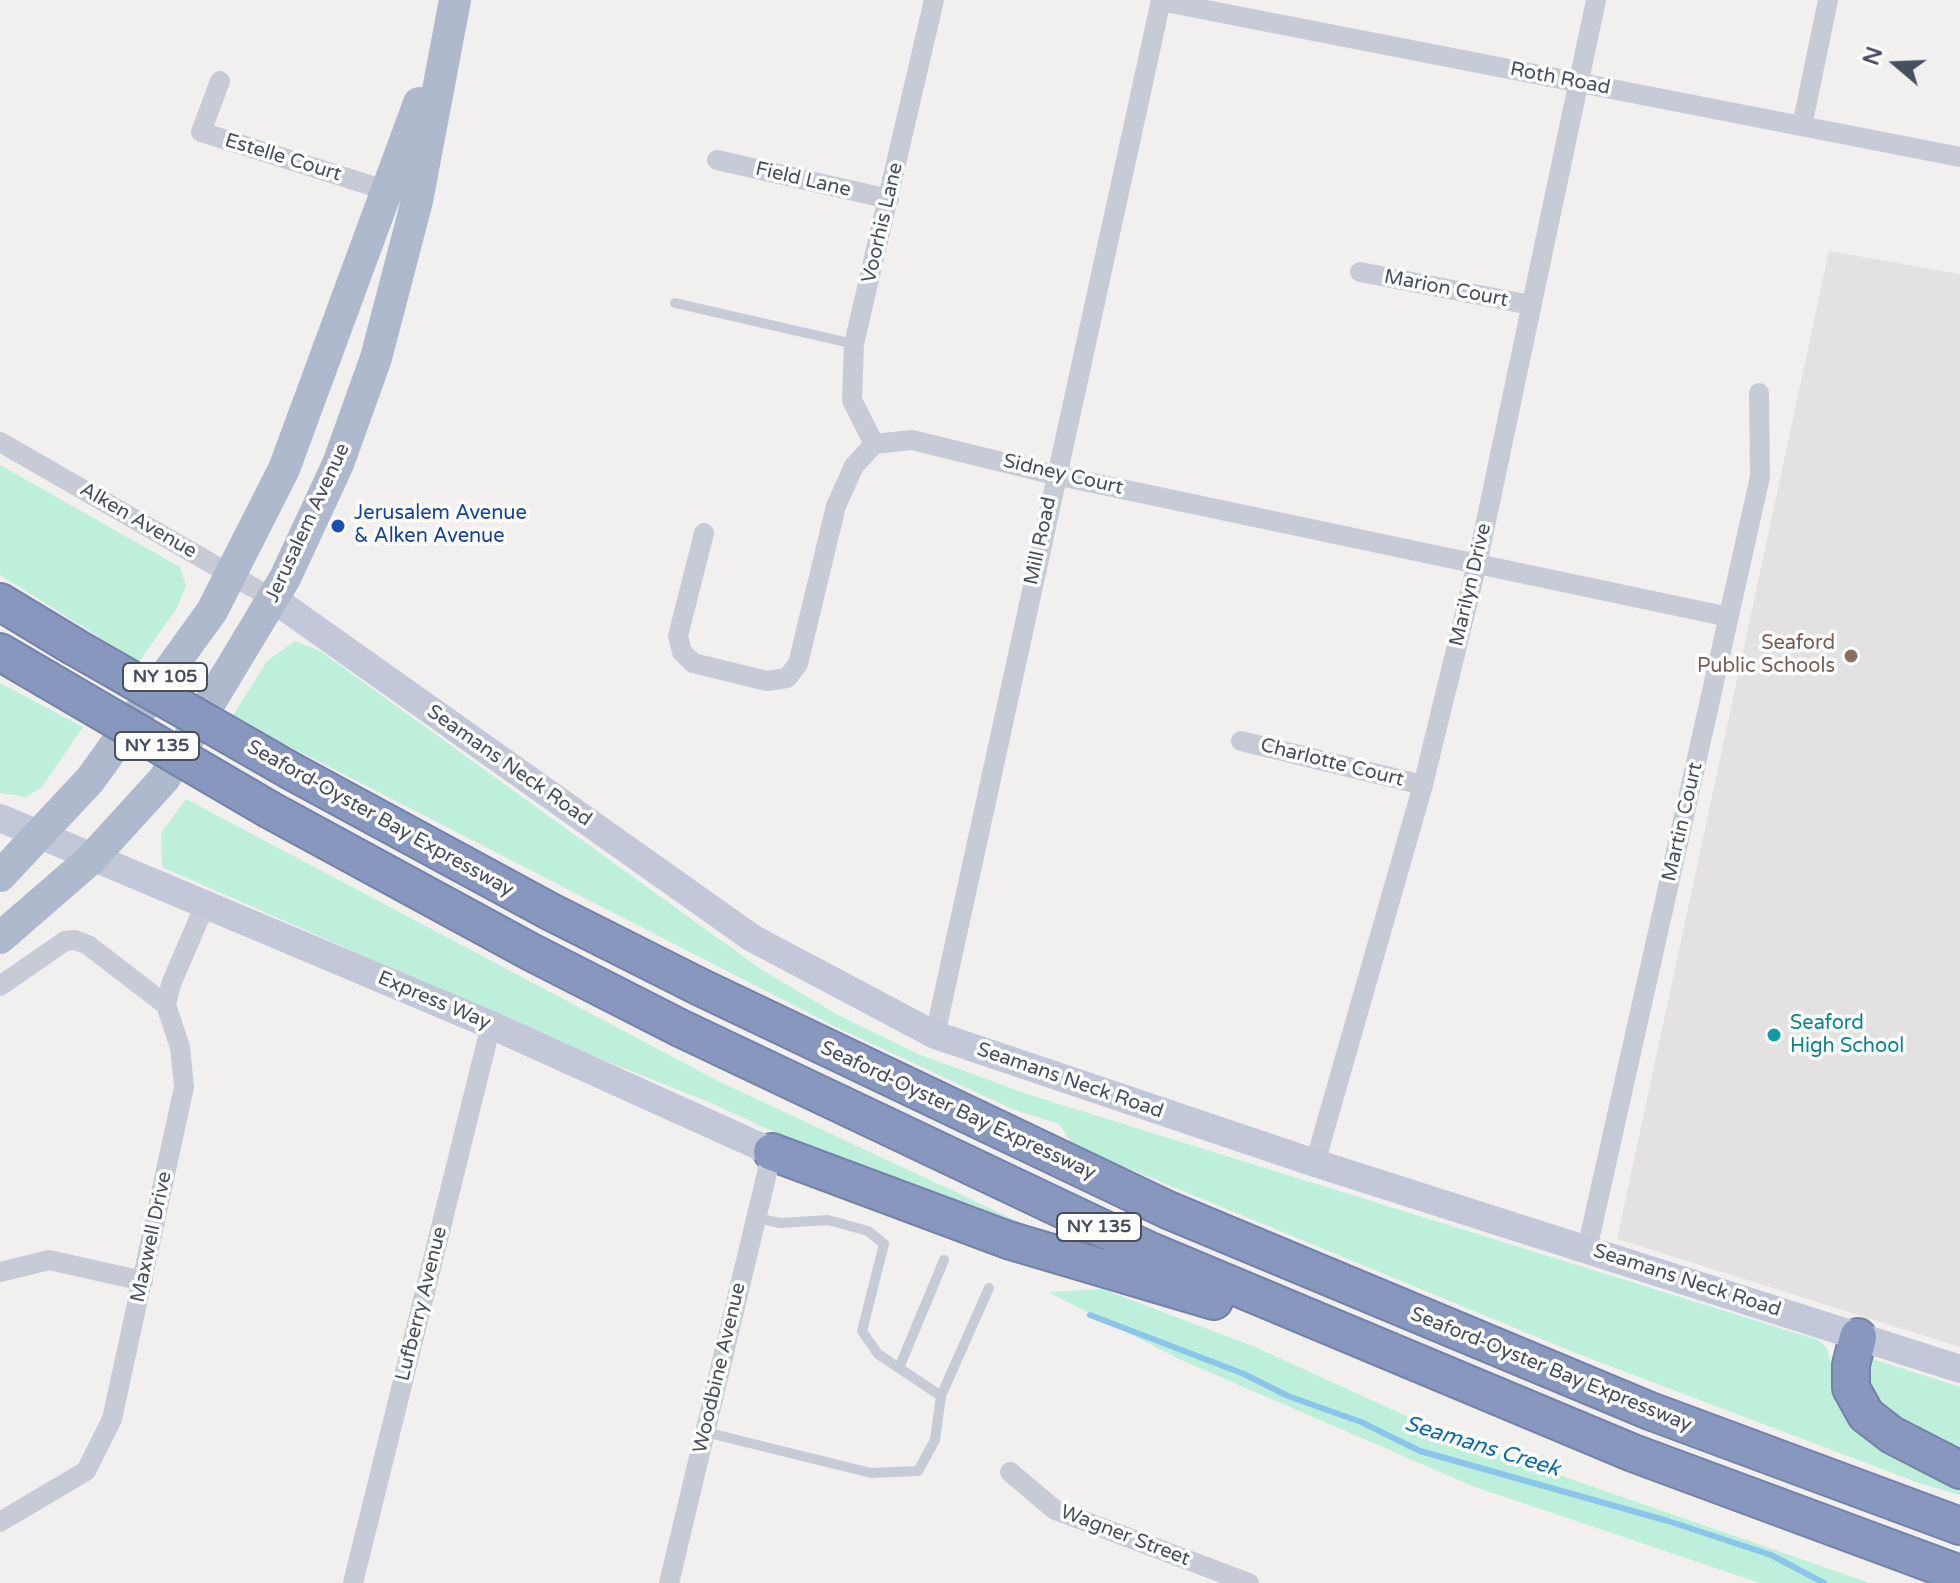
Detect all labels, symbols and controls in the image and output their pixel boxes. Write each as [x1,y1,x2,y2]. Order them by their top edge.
north arrow [1856,24,1936,104]
text: N [1858,44,1888,69]
street label: Roth Road [1508,58,1612,100]
street label: Estelle Court [222,129,344,187]
street label: Field Lane [753,157,853,203]
street label: Voorhis Lane [857,160,909,286]
street label: Marion Court [1382,265,1510,313]
street label: Jerusalem Avenue [261,440,355,606]
street label: Sidney Court [1001,450,1125,500]
street label: Alken Avenue [75,478,201,564]
street label: Mill Road [1020,495,1062,587]
place label: Jerusalem Avenue & Alken Avenue [354,502,527,549]
marker: Jerusalem Avenue & Alken Avenue [329,517,347,535]
street label: Marilyn Drive [1445,521,1497,649]
place label: Seaford Public Schools [1697,632,1835,679]
marker: Seaford Public Schools [1842,647,1860,665]
road number: NY 105 [123,663,207,691]
street label: Seamans Neck Road [422,700,596,832]
road number: NY 135 [115,732,199,760]
street label: Charlotte Court [1258,734,1406,792]
street label: Seaford-Oyster Bay Expressway [242,735,518,903]
street label: Martin Court [1658,760,1708,884]
street label: Express Way [374,966,494,1036]
place label: Seaford High School [1790,1012,1904,1059]
marker: Seaford High School [1765,1026,1783,1044]
street label: Seaford-Oyster Bay Expressway [816,1036,1100,1186]
street label: Seamans Neck Road [974,1038,1166,1124]
street label: Maxwell Drive [126,1169,178,1305]
road number: NY 135 [1057,1213,1141,1241]
street label: Lufberry Avenue [391,1224,453,1384]
street label: Seamans Neck Road [1590,1239,1784,1323]
street label: Woodbine Avenue [689,1280,751,1456]
street label: Seaford-Oyster Bay Expressway [1407,1302,1695,1438]
water label: Seamans Creek [1401,1411,1563,1483]
street label: Wagner Street [1057,1500,1193,1572]

